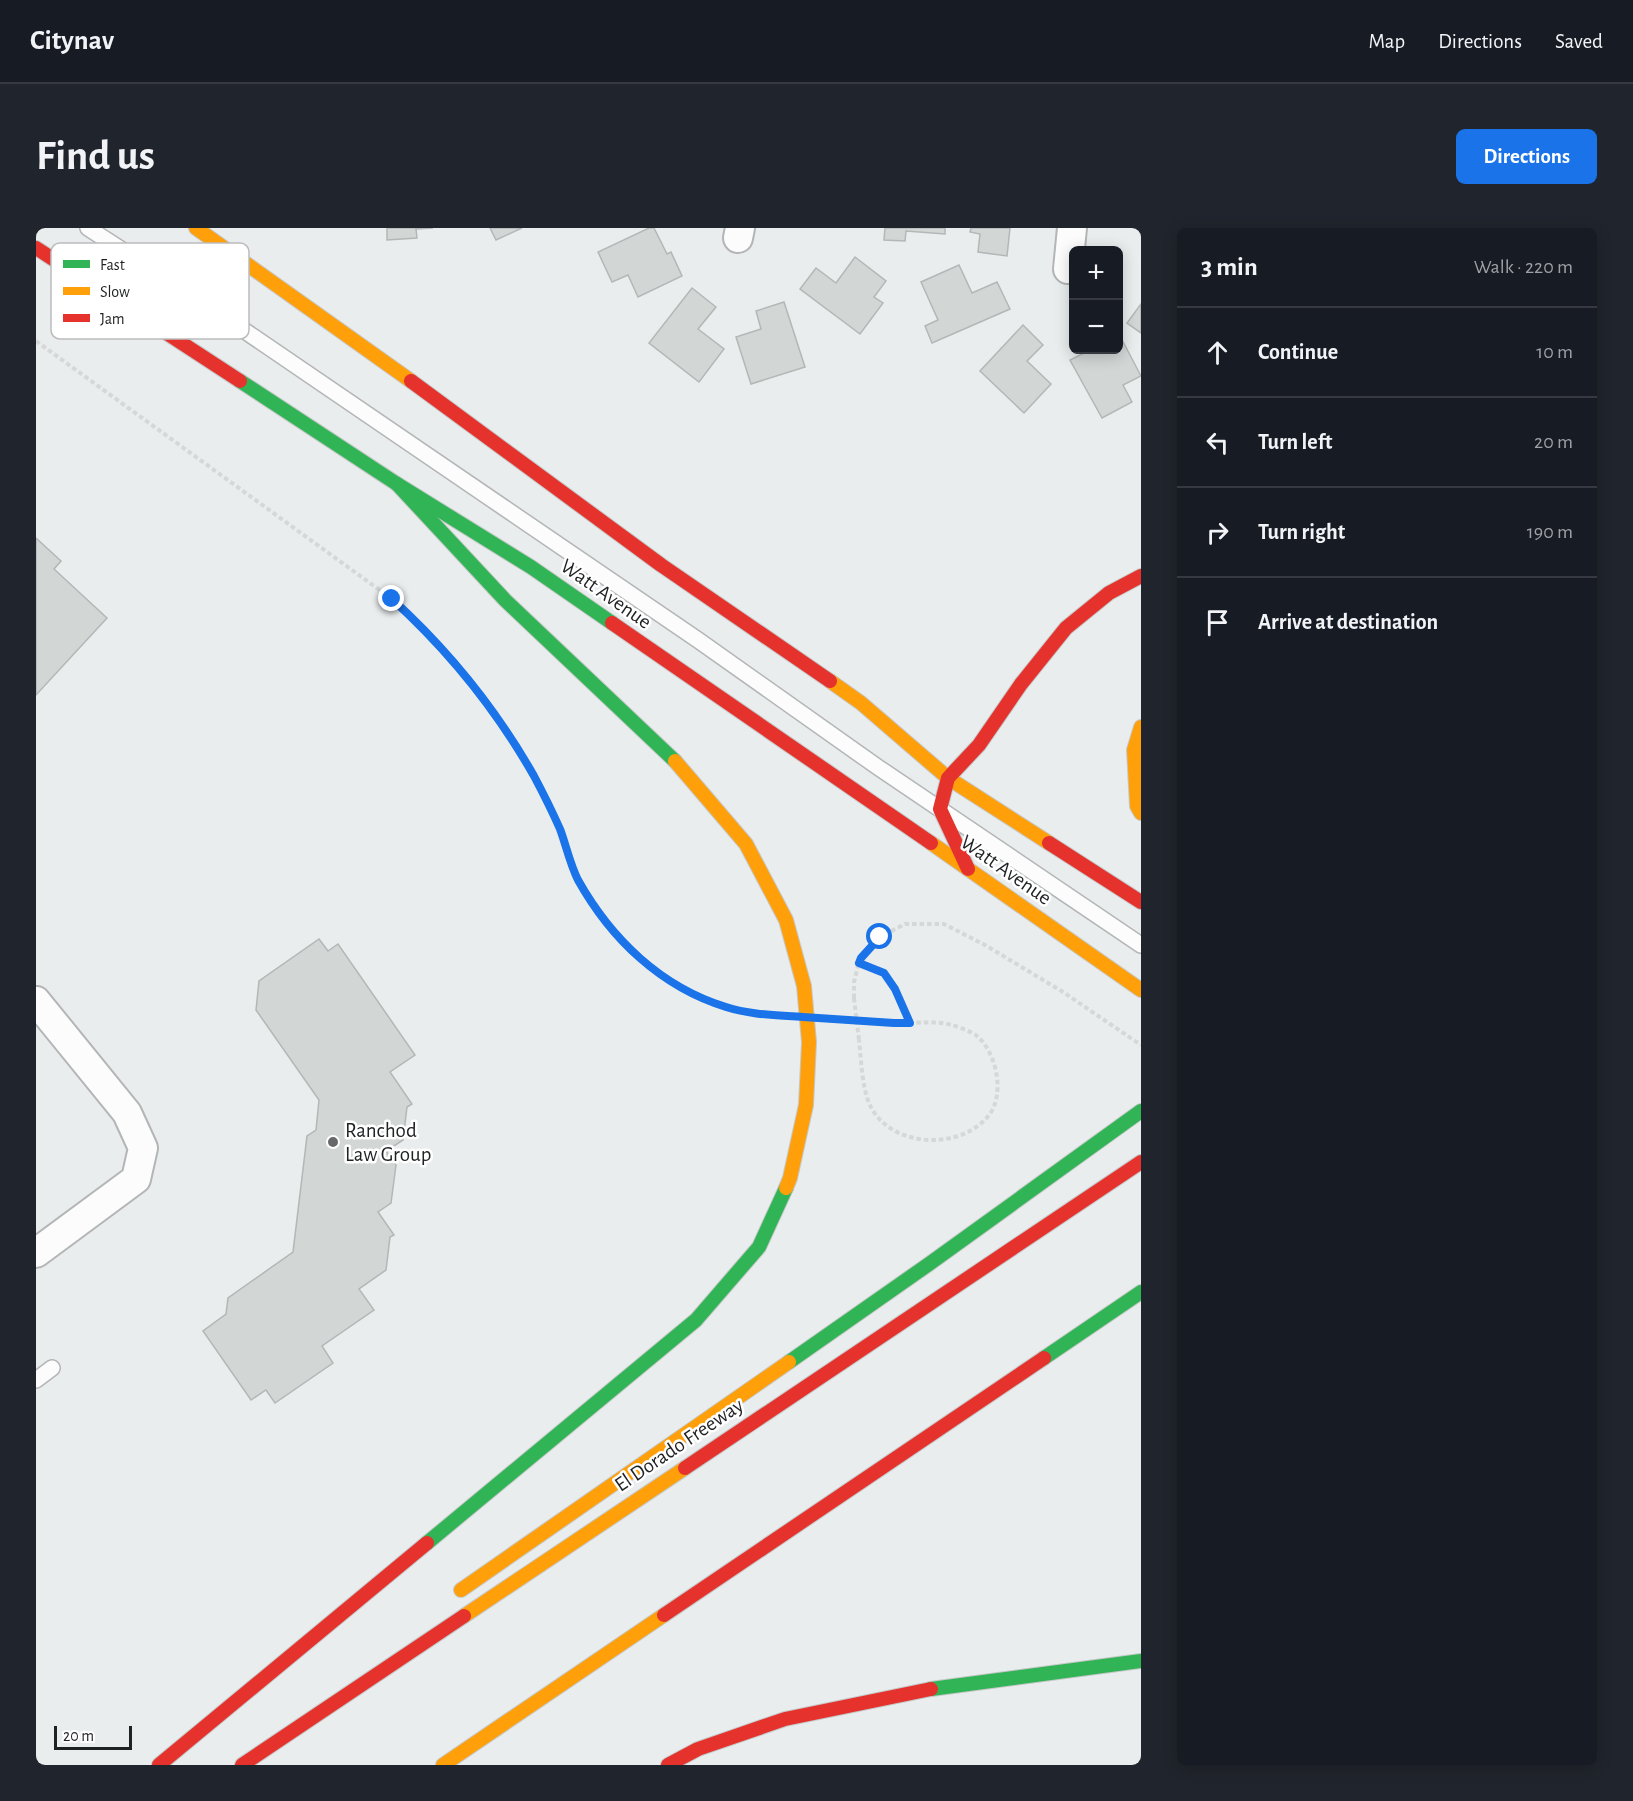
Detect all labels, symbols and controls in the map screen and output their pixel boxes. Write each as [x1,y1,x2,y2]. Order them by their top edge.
text: Citynav [30,27,114,55]
text: Map [1369,31,1405,52]
text: Directions [1438,31,1522,52]
text: Saved [1555,31,1603,52]
button: Directions [1456,129,1597,184]
text: Find us [36,135,155,177]
legend [51,243,249,339]
map controls [1069,246,1123,354]
button: + [1069,246,1123,300]
text: 3 min [1201,254,1258,280]
text: Fast [100,257,125,273]
text: Walk · 220 m [1474,257,1573,277]
text: Slow [100,284,130,300]
button: − [1069,300,1123,354]
text: Jam [100,311,125,327]
icon: ahead [1201,336,1234,369]
text: Continue [1258,341,1338,363]
text: 10 m [1536,342,1573,362]
icon: left [1201,426,1234,459]
text: Turn left [1258,431,1332,453]
text: 20 m [1534,432,1573,452]
icon: right [1201,516,1234,549]
text: Turn right [1258,521,1345,543]
text: 190 m [1527,522,1573,542]
street label: Watt Avenue [557,555,655,633]
route end [378,585,404,611]
icon: arrive [1201,606,1234,639]
text: Arrive at destination [1258,611,1438,633]
street label: Watt Avenue [957,831,1055,909]
route start [866,923,892,949]
place label: Ranchod Law Group [345,1120,431,1165]
marker: Ranchod Law Group [326,1135,340,1149]
street label: El Dorado Freeway [611,1394,747,1496]
scale bar [54,1723,132,1750]
text: 20 m [63,1728,94,1744]

